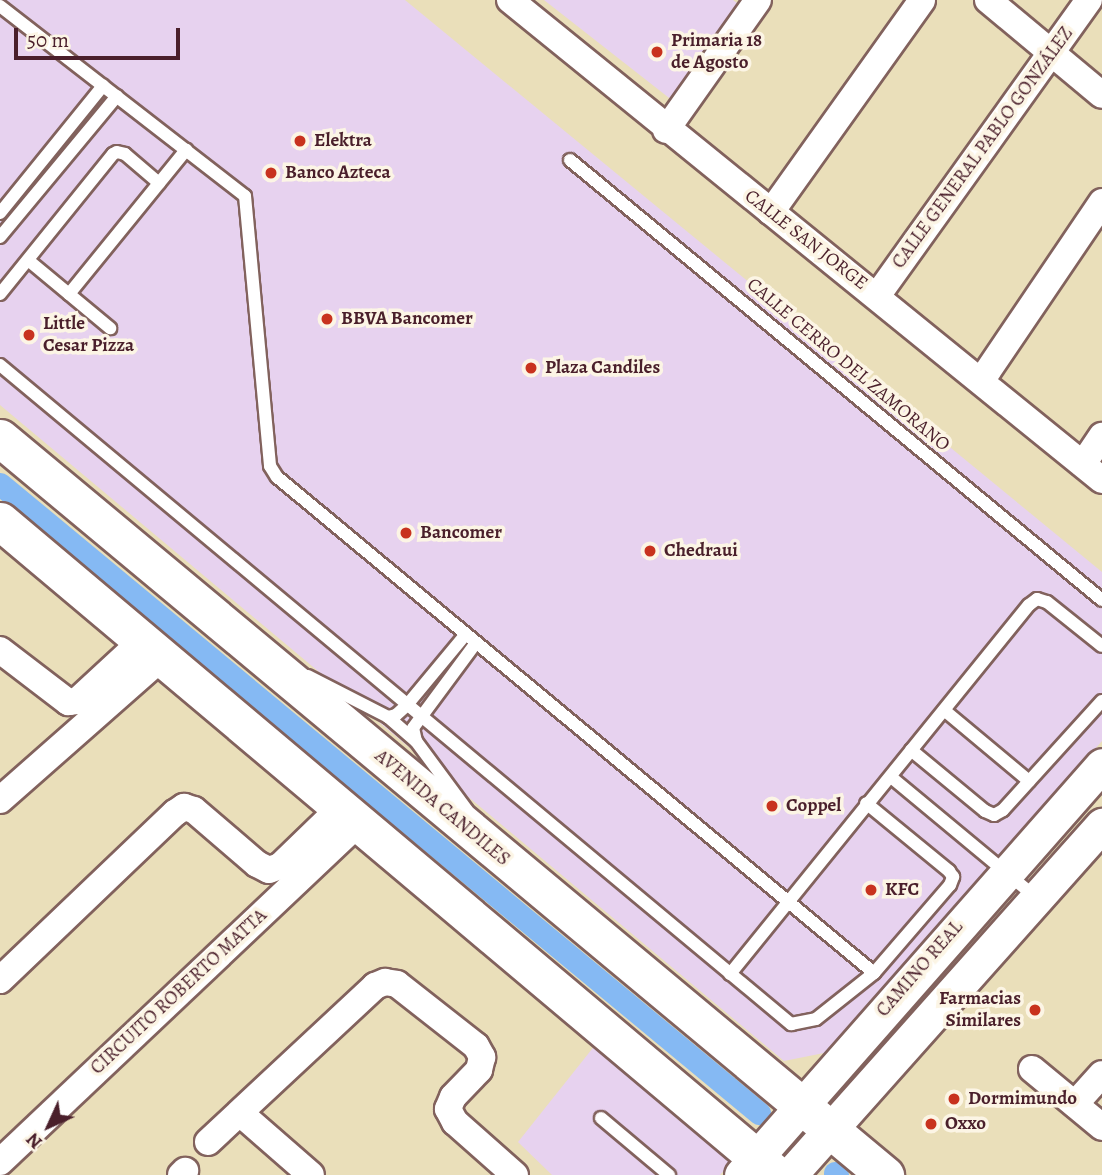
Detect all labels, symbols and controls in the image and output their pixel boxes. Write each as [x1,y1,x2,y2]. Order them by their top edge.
scale bar [18,14,184,58]
street label: CALLE GENERAL PABLO GONZÁLEZ [888,23,1078,273]
text: 50 m [27,26,69,54]
place label: Primaria 18 de Agosto [671,30,762,74]
marker: Primaria 18 de Agosto [649,44,665,60]
place label: Elektra [314,130,372,152]
marker: Elektra [292,133,308,149]
place label: Banco Azteca [285,162,391,184]
marker: Banco Azteca [263,165,279,181]
street label: CALLE SAN JORGE [740,185,872,295]
street label: CALLE CERRO DEL ZAMORANO [742,273,954,457]
place label: BBVA Bancomer [341,308,473,330]
marker: BBVA Bancomer [319,311,335,327]
place label: Little Cesar Pizza [43,313,134,357]
marker: Little Cesar Pizza [21,327,37,343]
place label: Plaza Candiles [545,357,660,379]
marker: Plaza Candiles [523,360,539,376]
place label: Bancomer [420,522,502,544]
marker: Bancomer [398,525,414,541]
place label: Chedraui [664,540,738,562]
marker: Chedraui [642,543,658,559]
street label: AVENIDA CANDILES [370,745,514,871]
place label: Coppel [786,795,841,817]
marker: Coppel [764,798,780,814]
place label: KFC [885,879,919,901]
marker: KFC [863,882,879,898]
street label: CIRCUITO ROBERTO MATTA [86,904,272,1080]
street label: CAMINO REAL [872,916,968,1022]
place label: Farmacias Similares [939,988,1021,1032]
marker: Farmacias Similares [1027,1002,1043,1018]
place label: Dormimundo [968,1088,1077,1110]
north arrow [14,1091,84,1161]
marker: Dormimundo [946,1091,962,1107]
place label: Oxxo [945,1113,986,1135]
marker: Oxxo [923,1116,939,1132]
text: N [20,1127,48,1155]

